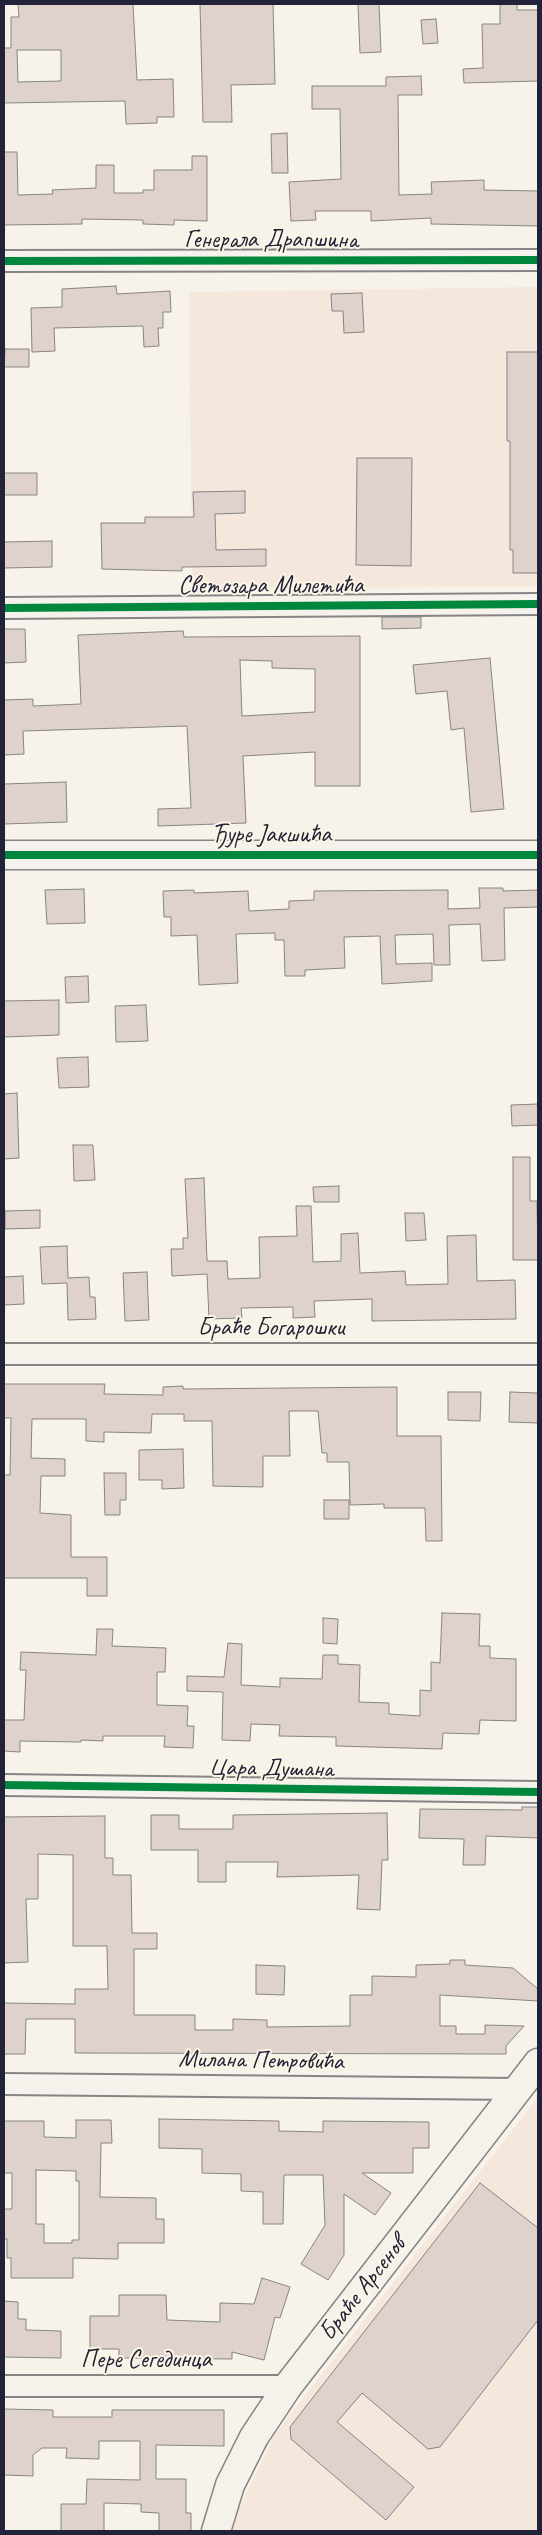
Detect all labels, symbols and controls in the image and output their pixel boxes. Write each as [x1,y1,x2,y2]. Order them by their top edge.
street label: Генерала Драпшина [184,225,358,255]
street label: Светозара Милетића [178,571,364,601]
street label: Ђуре Јакшића [211,820,331,850]
street label: Браће Богарошки [198,1313,344,1343]
street label: Цара Душана [209,1753,333,1785]
street label: Милана Петровића [178,2045,344,2077]
street label: Браће Арсенов [313,2231,413,2347]
street label: Пере Сегединца [81,2345,211,2375]

